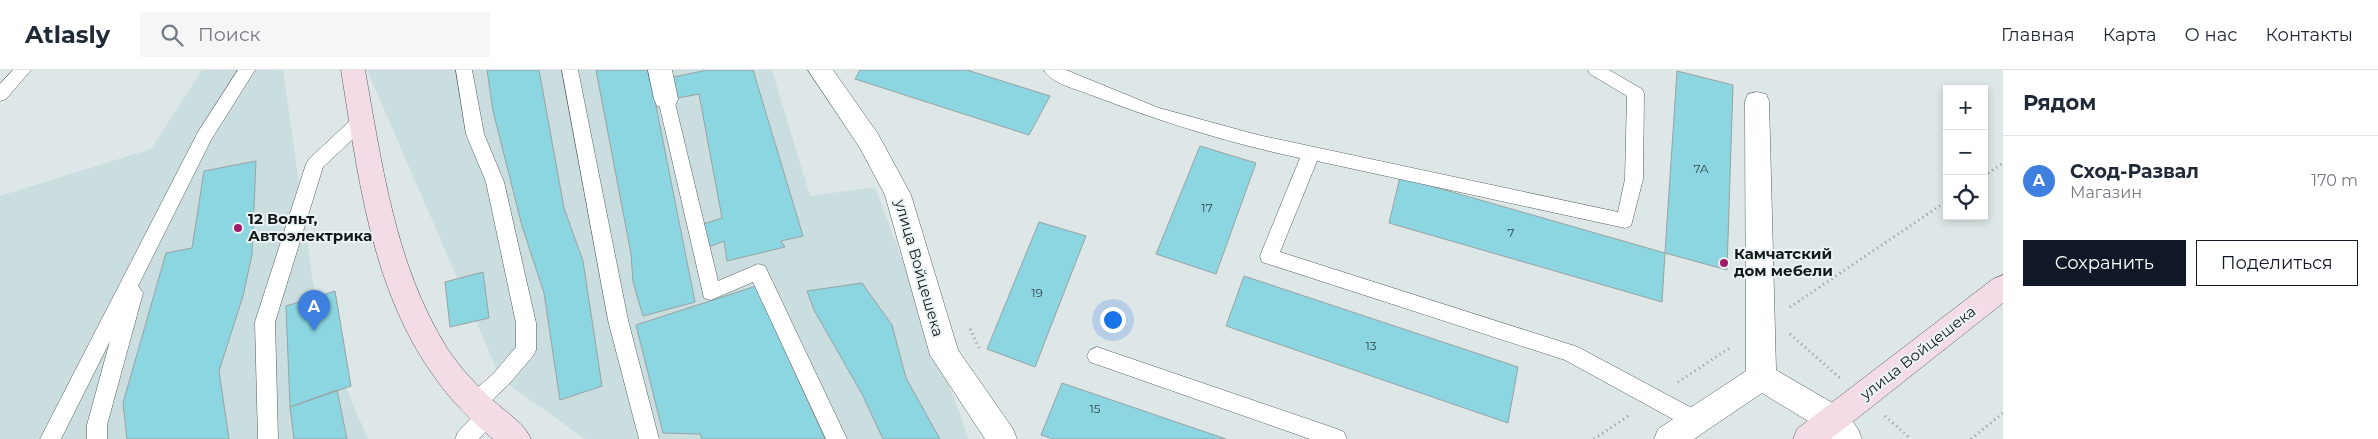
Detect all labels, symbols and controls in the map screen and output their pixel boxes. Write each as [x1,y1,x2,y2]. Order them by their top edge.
search box [140,12,490,57]
text: Atlasly [25,20,110,49]
icon: search [158,21,186,49]
text: Поиск [198,23,261,46]
text: Главная [2001,24,2075,46]
text: Карта [2103,24,2157,46]
text: О нас [2185,24,2237,46]
text: Контакты [2265,24,2353,46]
map controls [1943,85,1988,220]
button: + [1943,85,1988,130]
text: Рядом [2023,90,2096,115]
button: − [1943,130,1988,175]
text: Сход-Развал [2070,160,2199,183]
house number: 7А [1693,161,1709,176]
text: A [2033,171,2045,190]
text: 170 m [2311,171,2358,190]
button: locate [1943,175,1988,220]
text: Магазин [2070,183,2142,202]
street label: улица Войцешека [891,196,948,339]
house number: 17 [1201,200,1213,215]
place label: 12 Вольт, Автоэлектрика [248,209,372,245]
marker: 12 Вольт, Автоэлектрика [232,222,244,234]
house number: 7 [1507,225,1515,240]
button: Сохранить [2023,240,2186,286]
button: Поделиться [2196,240,2358,286]
place label: Камчатский дом мебели [1734,244,1833,280]
marker: Камчатский дом мебели [1718,257,1730,269]
house number: 19 [1031,285,1043,300]
pin: A [298,290,330,331]
street label: улица Войцешека [1855,301,1979,404]
your location [1100,307,1126,333]
house number: 13 [1365,338,1377,353]
house number: 15 [1089,401,1101,416]

